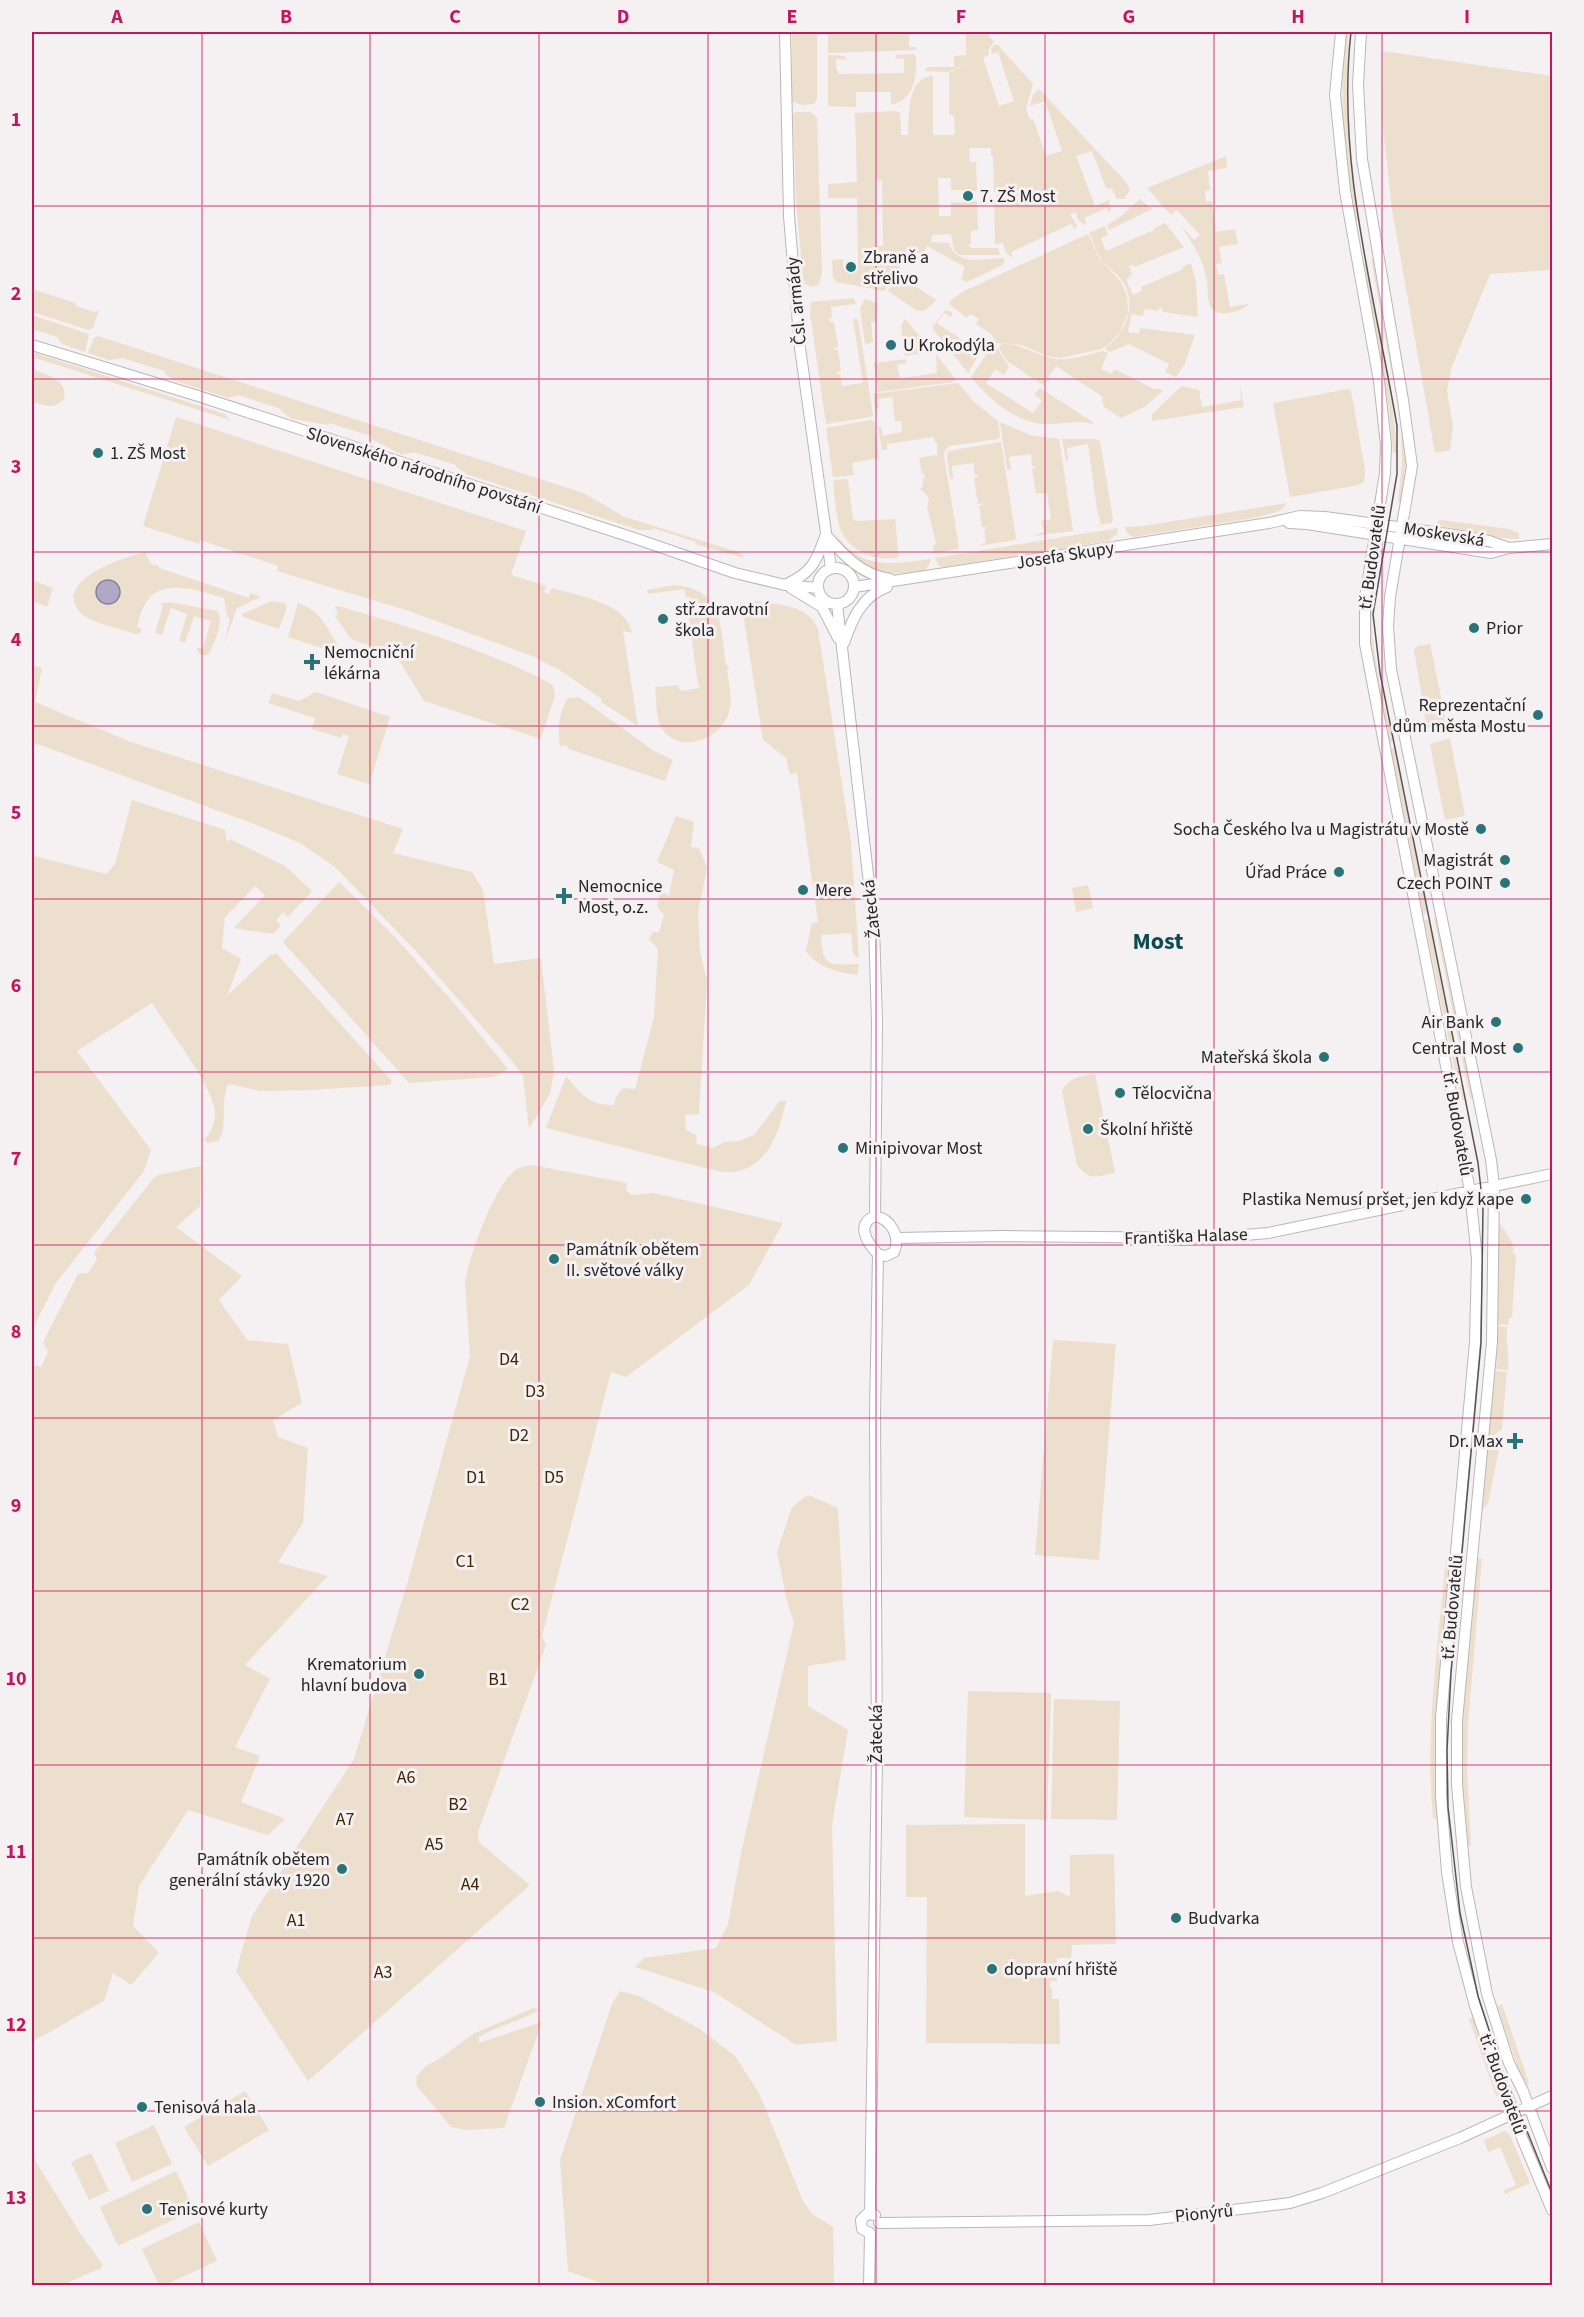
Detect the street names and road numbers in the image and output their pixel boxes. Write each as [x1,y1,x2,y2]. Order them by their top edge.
street label: Čsl. armády [780,255,813,346]
street label: Slovenského národního povstání [303,421,545,520]
street label: tř. Budovatelů [1353,503,1392,611]
street label: Moskevská [1402,516,1486,553]
street label: Josefa Skupy [1014,535,1116,576]
street label: Žatecká [856,878,887,940]
street label: tř. Budovatelů [1436,1070,1479,1178]
street label: Františka Halase [1124,1222,1248,1251]
street label: tř. Budovatelů [1435,1553,1470,1661]
street label: Žatecká [864,1704,889,1764]
street label: tř. Budovatelů [1473,2030,1532,2138]
street label: Pionýrů [1174,2198,1235,2229]

